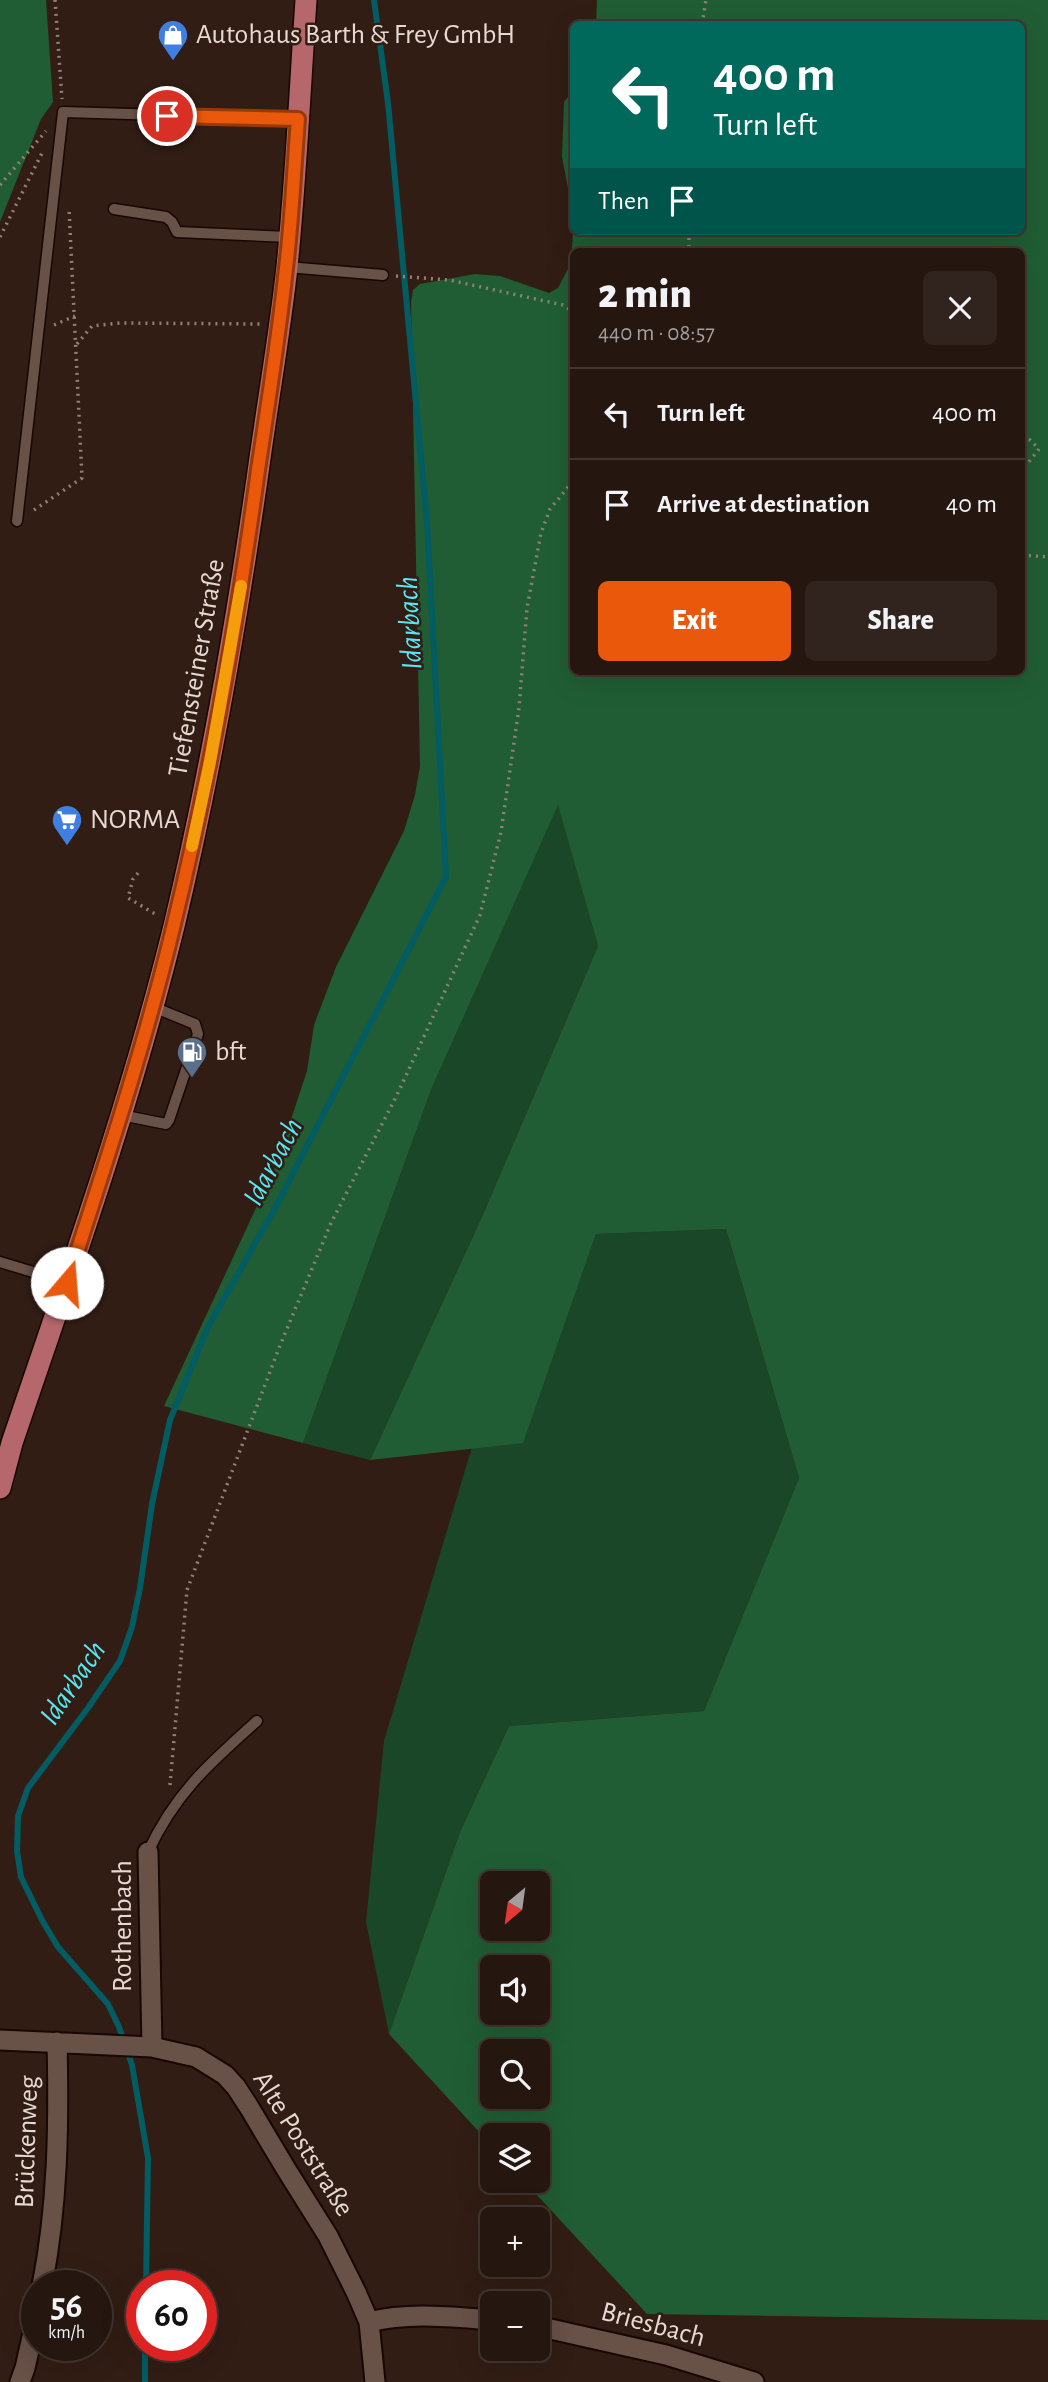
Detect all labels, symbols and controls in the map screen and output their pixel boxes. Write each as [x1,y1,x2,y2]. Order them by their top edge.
shop icon: Autohaus Barth & Frey GmbH [156,18,190,62]
place label: Autohaus Barth & Frey GmbH [196,21,515,49]
icon: left [598,49,689,140]
text: 400 m [713,51,836,100]
pin [137,86,197,146]
icon: arrive [148,97,186,135]
text: Turn left [713,109,817,141]
icon: arrive [663,182,701,220]
text: Then [598,188,649,214]
button: close [923,271,997,345]
text: 2 min [598,273,692,315]
text: 440 m · 08:57 [598,322,715,345]
icon: left [598,395,636,433]
text: Turn left [657,400,745,426]
text: 400 m [932,400,997,426]
icon: arrive [598,486,636,524]
text: Arrive at destination [657,491,870,517]
text: 40 m [946,491,997,517]
street label: Tiefensteiner Straße [164,557,230,779]
water label: Idarbach [393,575,427,671]
button: Exit [598,581,791,661]
button: Share [805,581,997,661]
supermarket icon: NORMA [50,803,84,847]
place label: NORMA [90,806,180,834]
fuel station icon: bft [175,1035,209,1079]
place label: bft [215,1038,247,1066]
water label: Idarbach [238,1113,308,1211]
position arrow [30,1246,104,1320]
water label: Idarbach [34,1636,112,1730]
street label: Rothenbach [109,1860,137,1992]
north arrow [480,1871,550,1941]
map controls [480,1871,550,2361]
button: sound [480,1955,550,2025]
button: search [480,2039,550,2109]
street label: Alte Poststraße [247,2067,359,2221]
street label: Brückenweg [11,2075,43,2209]
button: layers [480,2123,550,2193]
button: + [480,2207,550,2277]
speed limit sign: 60 [126,2270,217,2361]
text: 56 [50,2289,83,2324]
button: − [480,2291,550,2361]
street label: Briesbach [598,2298,708,2352]
text: km/h [48,2324,85,2342]

